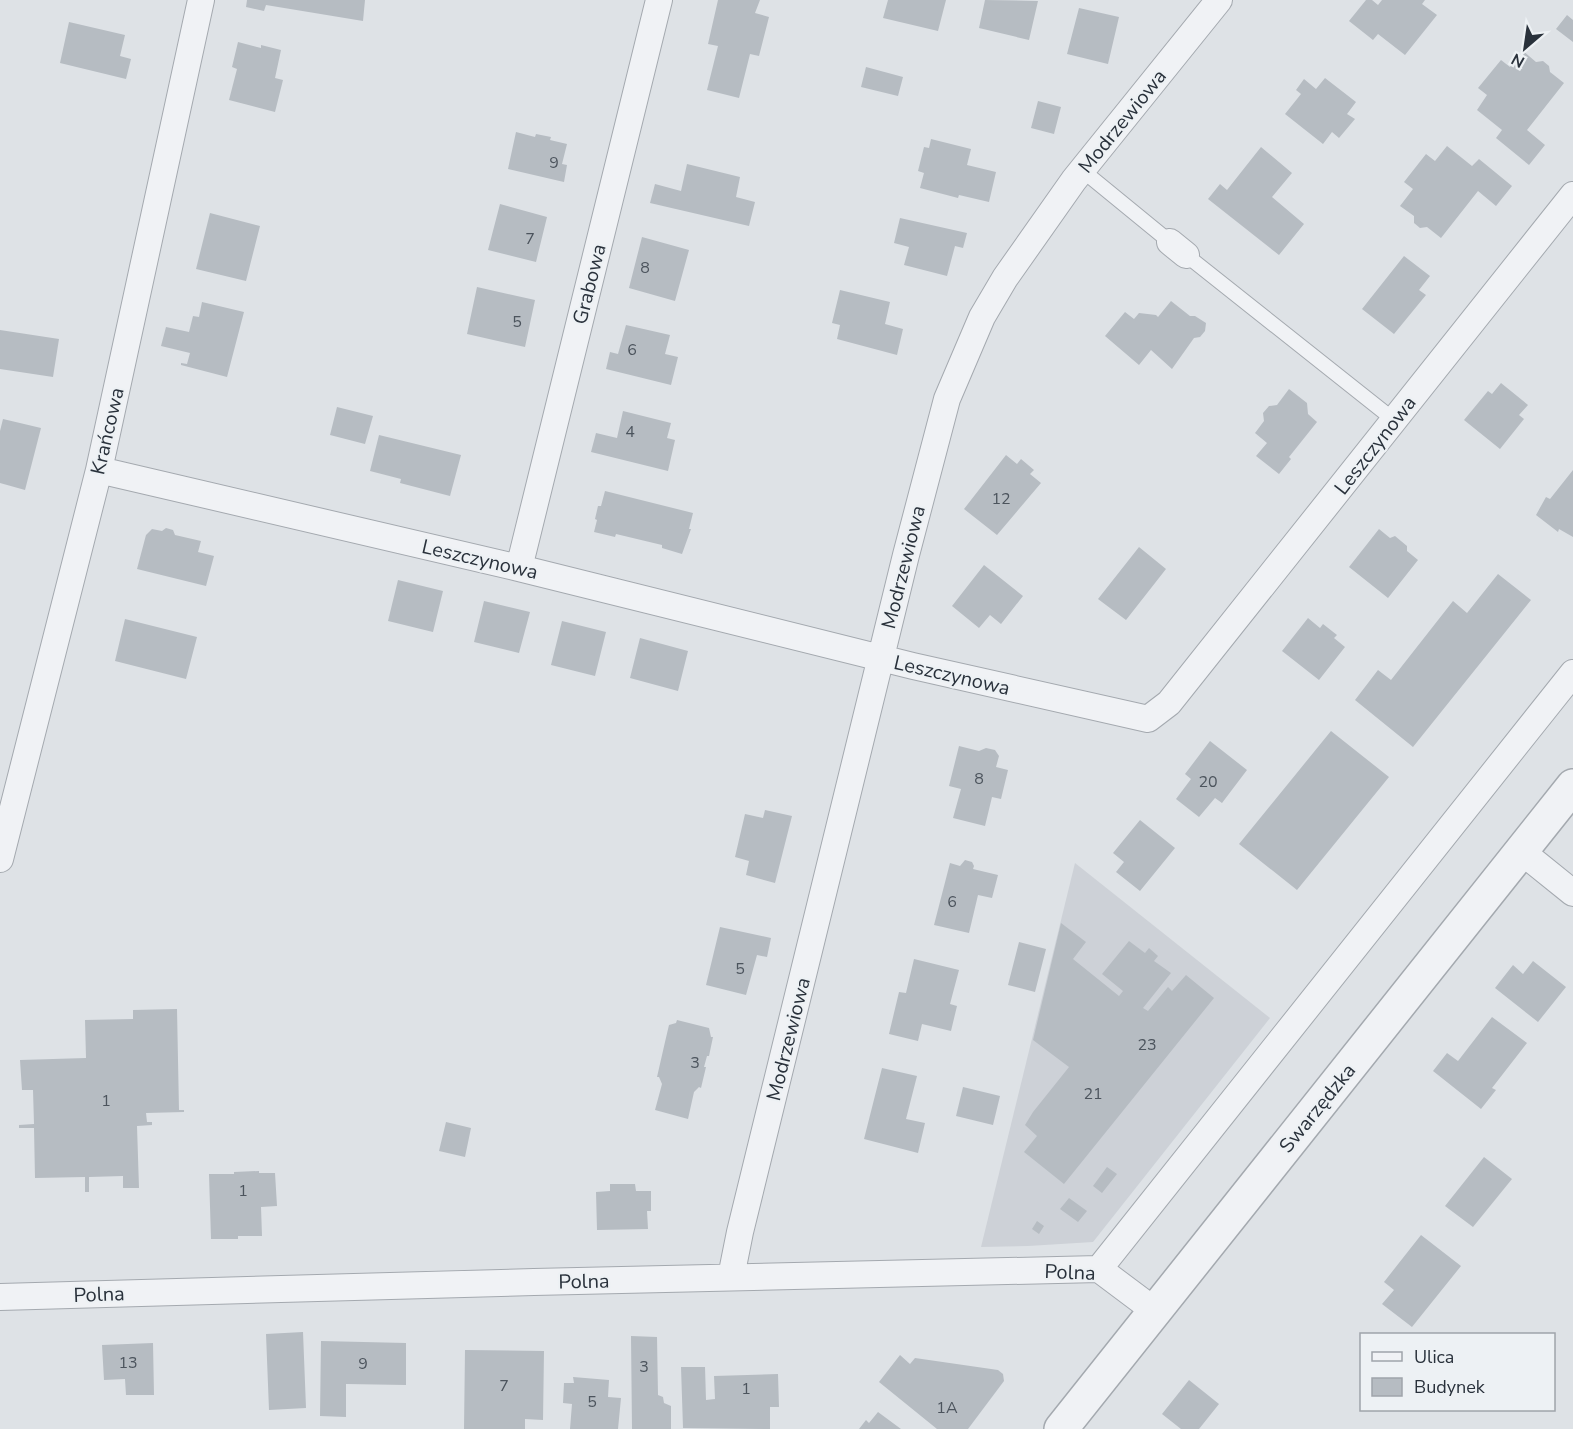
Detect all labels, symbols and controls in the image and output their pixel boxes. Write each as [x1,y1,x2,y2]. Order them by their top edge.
north arrow [1495,18,1555,78]
text: N [1508,48,1529,73]
street label: Modrzewiowa [1072,64,1173,179]
house number: 9 [549,152,559,174]
house number: 7 [525,228,535,250]
street label: Grabowa [566,241,613,327]
house number: 8 [640,257,650,279]
house number: 5 [512,311,522,333]
house number: 6 [627,339,637,361]
street label: Krańcowa [84,385,131,477]
street label: Leszczynowa [1328,390,1422,500]
house number: 4 [625,421,635,443]
house number: 12 [991,488,1011,510]
street label: Modrzewiowa [875,503,932,632]
street label: Leszczynowa [419,533,541,586]
street label: Leszczynowa [891,649,1013,702]
house number: 8 [974,768,984,790]
house number: 20 [1198,771,1218,793]
house number: 6 [947,891,957,913]
house number: 5 [735,958,745,980]
street label: Modrzewiowa [760,975,817,1104]
house number: 23 [1137,1034,1157,1056]
house number: 3 [690,1052,700,1074]
street label: Swarzędzka [1273,1058,1362,1159]
house number: 21 [1083,1083,1103,1105]
house number: 1 [101,1090,111,1112]
house number: 1 [238,1180,248,1202]
street label: Polna [1044,1258,1096,1287]
street label: Polna [558,1268,610,1295]
street label: Polna [73,1280,125,1309]
legend [1360,1333,1555,1411]
text: Ulica [1414,1345,1454,1369]
house number: 13 [118,1352,138,1374]
house number: 9 [358,1353,368,1375]
house number: 3 [639,1356,649,1378]
house number: 7 [499,1375,509,1397]
text: Budynek [1414,1375,1486,1399]
house number: 1 [741,1378,751,1400]
house number: 5 [587,1391,597,1413]
house number: 1A [936,1397,958,1419]

